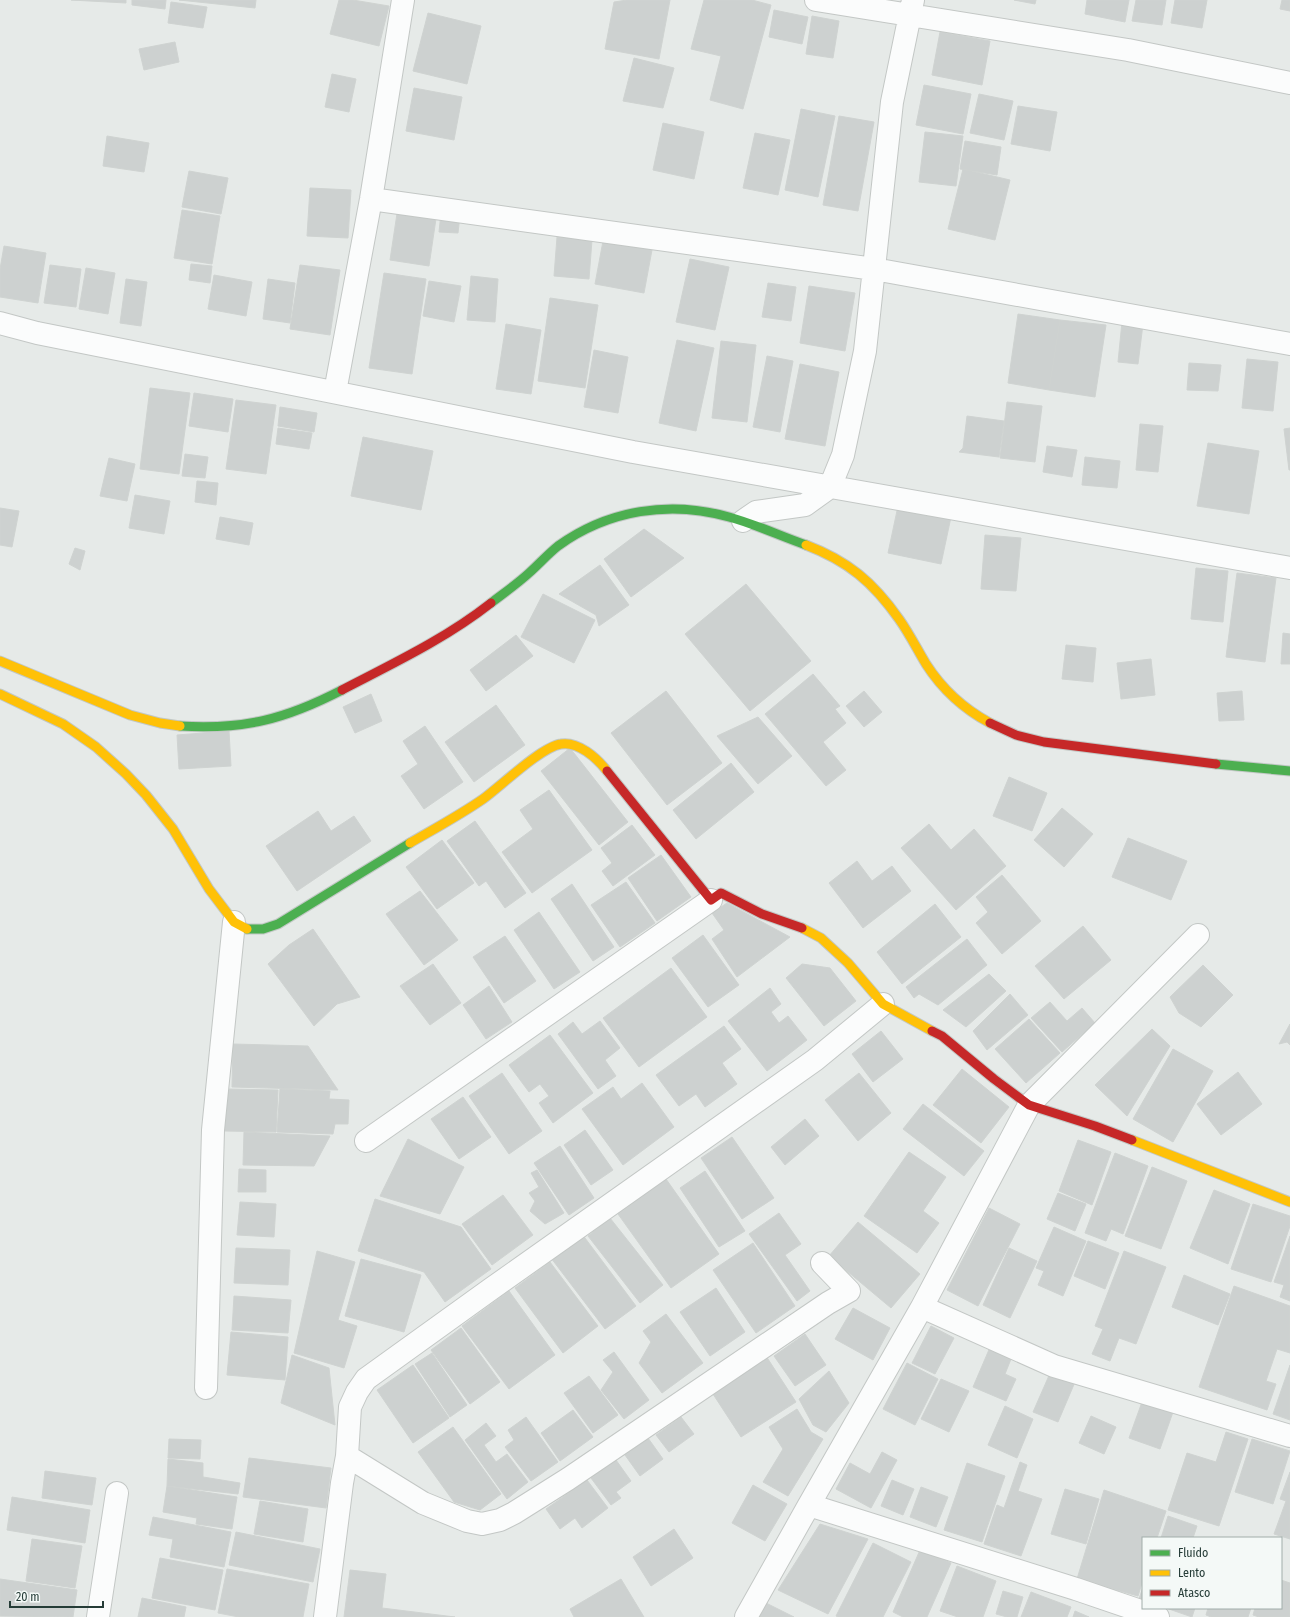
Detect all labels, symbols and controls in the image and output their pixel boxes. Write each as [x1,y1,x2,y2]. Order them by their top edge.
legend [1142,1537,1282,1609]
text: Fluido [1178,1546,1208,1560]
text: Lento [1178,1566,1205,1580]
scale bar [10,1583,103,1609]
text: Atasco [1178,1586,1210,1600]
text: 20 m [16,1590,40,1604]

